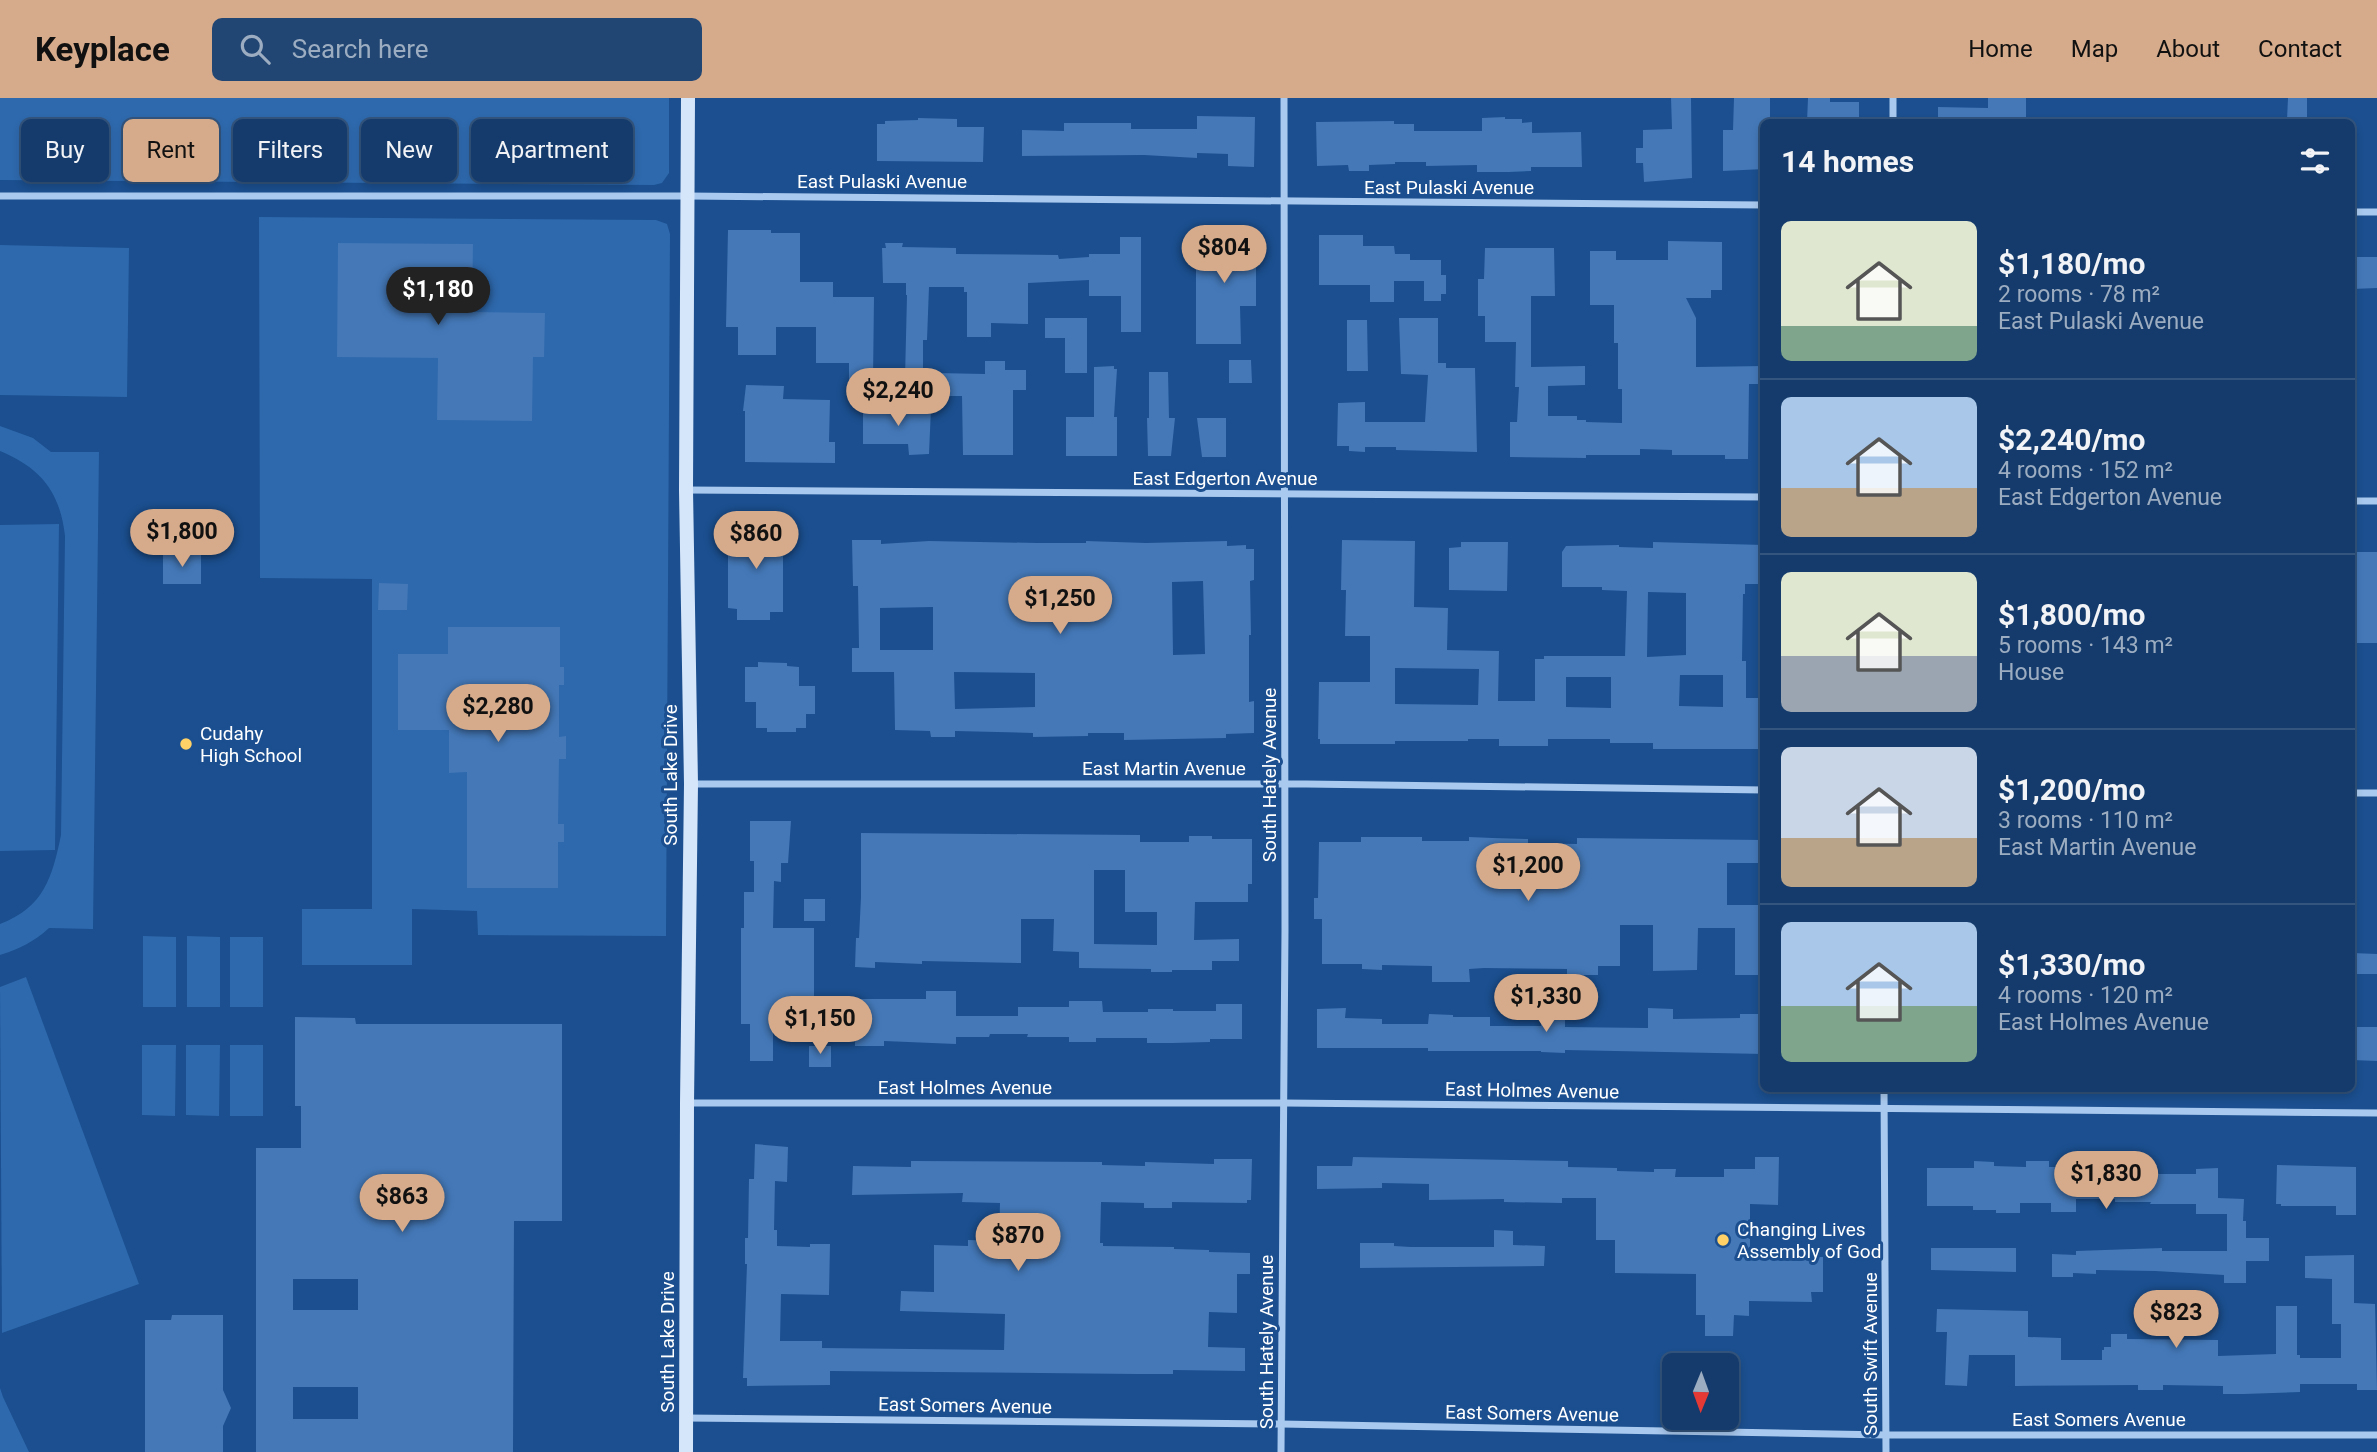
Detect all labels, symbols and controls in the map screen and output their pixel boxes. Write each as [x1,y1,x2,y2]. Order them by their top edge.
search box [212,18,702,81]
text: Keyplace [35,30,170,69]
icon: search [236,30,274,68]
text: Search here [292,34,429,64]
text: Home [1968,35,2033,63]
text: Map [2071,35,2118,63]
text: About [2156,35,2220,63]
text: Contact [2258,35,2342,63]
chip: Buy [21,119,109,182]
chip: Rent [123,119,219,182]
chip: Filters [233,119,347,182]
chip: New [361,119,457,182]
chip: Apartment [471,119,633,182]
icon: filters [2296,142,2334,180]
text: 14 homes [1781,144,1914,179]
street label: East Pulaski Avenue [797,170,967,193]
street label: East Pulaski Avenue [1364,176,1534,199]
pin: $804 [1183,226,1265,285]
text: $804 [1198,234,1250,261]
text: $1,180/mo [1998,246,2146,281]
icon: home [1837,249,1921,333]
pin: $1,180 [381,268,495,327]
text: $1,180 [402,276,474,303]
text: 2 rooms · 78 m² [1998,281,2160,308]
text: East Pulaski Avenue [1998,308,2204,335]
pin: $2,240 [841,368,955,428]
text: $2,240 [862,377,934,404]
text: $2,240/mo [1998,422,2146,457]
icon: home [1837,425,1921,509]
text: 4 rooms · 152 m² [1998,457,2173,484]
street label: East Edgerton Avenue [1132,467,1318,490]
text: East Edgerton Avenue [1998,484,2222,511]
pin: $1,800 [125,510,239,569]
pin: $860 [715,512,797,571]
text: $1,800 [146,518,218,545]
text: $860 [730,520,782,547]
pin: $1,250 [1003,576,1117,636]
text: $1,250 [1024,585,1096,612]
text: $1,800/mo [1998,597,2146,632]
icon: home [1837,600,1921,684]
text: 5 rooms · 143 m² [1998,632,2173,659]
text: House [1998,659,2064,686]
pin: $2,280 [441,684,555,744]
street label: South Hately Avenue [1258,688,1281,862]
text: $2,280 [462,693,534,720]
street label: South Lake Drive [659,704,682,846]
place label: Cudahy High School [200,722,302,767]
marker: Cudahy High School [178,736,194,752]
street label: East Martin Avenue [1082,757,1246,780]
text: $1,200/mo [1998,772,2146,807]
icon: home [1837,775,1921,859]
text: 3 rooms · 110 m² [1998,807,2173,834]
text: East Martin Avenue [1998,834,2196,861]
pin: $1,200 [1471,844,1585,903]
text: $1,200 [1492,852,1564,879]
text: $1,330/mo [1998,947,2146,982]
icon: home [1837,950,1921,1034]
pin: $1,330 [1489,974,1603,1034]
text: 4 rooms · 120 m² [1998,982,2173,1009]
text: $1,330 [1510,983,1582,1010]
pin: $1,150 [763,996,877,1056]
text: $1,150 [784,1005,856,1032]
text: East Holmes Avenue [1998,1009,2209,1036]
street label: East Holmes Avenue [878,1076,1052,1099]
street label: East Holmes Avenue [1445,1077,1619,1104]
pin: $1,830 [2049,1152,2163,1211]
text: $1,830 [2070,1160,2142,1187]
pin: $863 [361,1174,443,1234]
text: $863 [376,1183,428,1210]
pin: $870 [977,1214,1059,1273]
place label: Changing Lives Assembly of God [1737,1218,1881,1263]
text: $870 [992,1222,1044,1249]
marker: Changing Lives Assembly of God [1715,1232,1731,1248]
street label: South Hately Avenue [1255,1255,1278,1429]
street label: South Lake Drive [656,1271,679,1413]
street label: South Swift Avenue [1859,1272,1882,1436]
pin: $823 [2135,1290,2217,1350]
text: $823 [2150,1299,2202,1326]
north arrow [1662,1353,1740,1430]
map controls [1662,1353,1739,1430]
street label: East Somers Avenue [878,1392,1052,1419]
street label: East Somers Avenue [1445,1400,1619,1427]
street label: East Somers Avenue [2012,1408,2186,1431]

